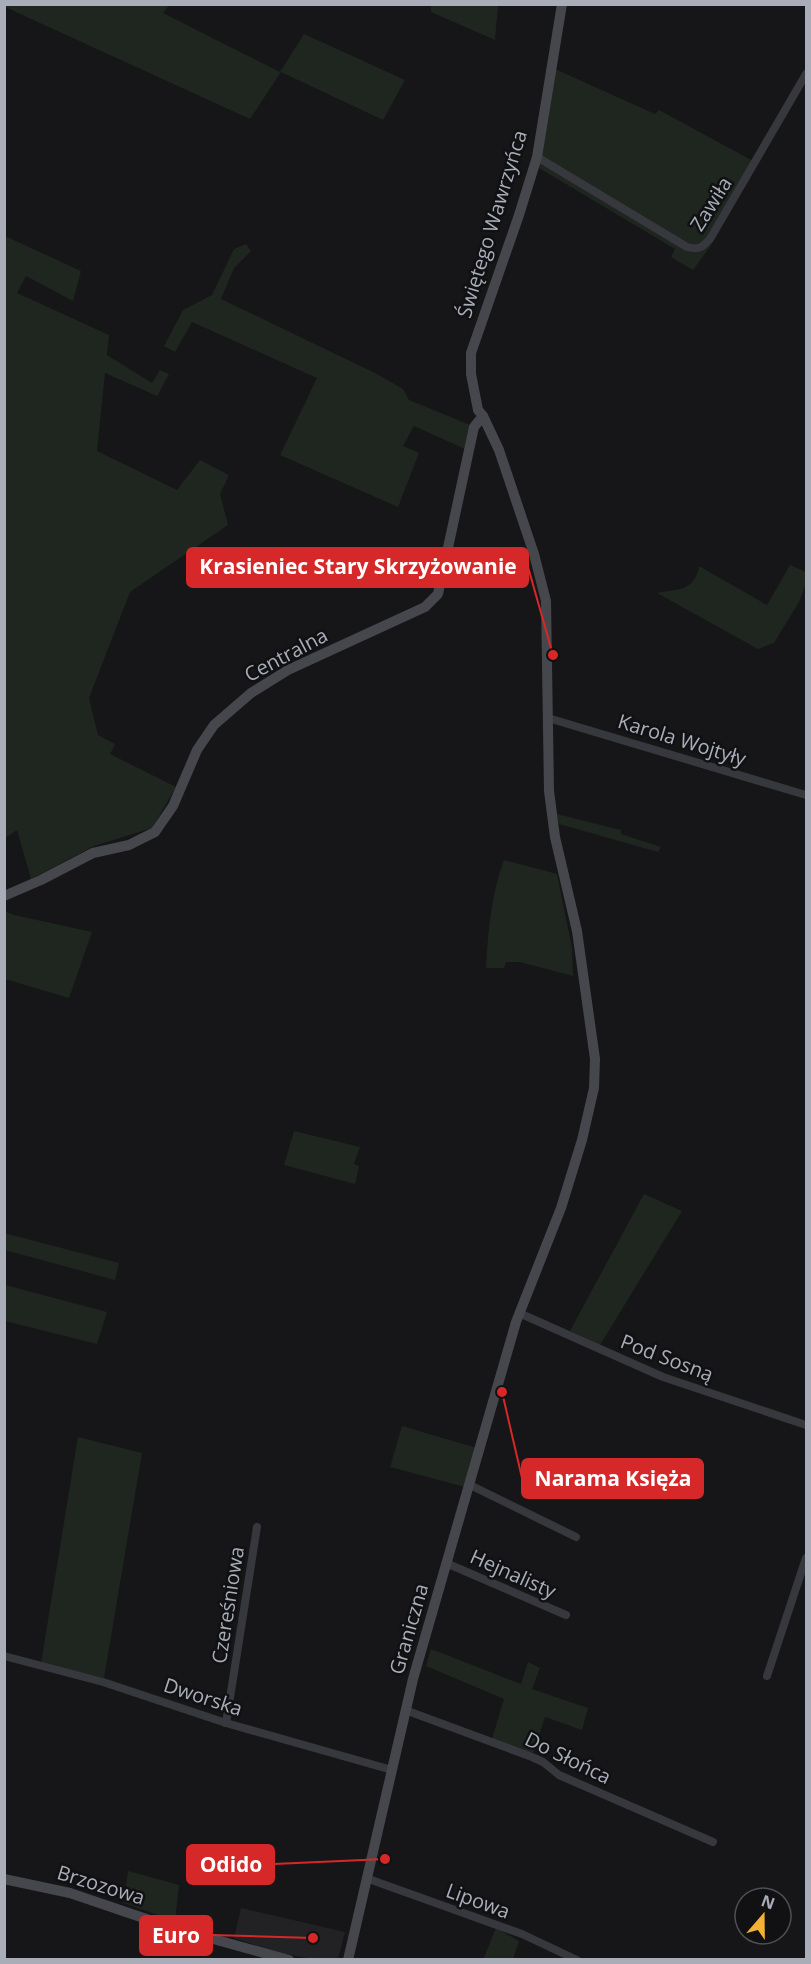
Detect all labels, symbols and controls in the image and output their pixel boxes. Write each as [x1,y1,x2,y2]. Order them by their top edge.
street label: Świętego Wawrzyńca [450,127,533,321]
street label: Zawiła [683,171,738,236]
callout: Krasieniec Stary Skrzyżowanie [187,548,528,587]
text: Krasieniec Stary Skrzyżowanie [199,552,517,580]
street label: Centralna [239,621,332,688]
street label: Karola Wojtyły [615,707,750,772]
street label: Pod Sosną [617,1327,717,1388]
callout: Narama Księża [522,1459,703,1498]
text: Narama Księża [535,1464,691,1492]
street label: Hejnalisty [466,1543,561,1605]
street label: Czereśniowa [205,1544,250,1665]
street label: Graniczna [383,1580,434,1678]
street label: Dworska [160,1671,246,1722]
street label: Do Słońca [521,1725,616,1790]
callout: Odido [187,1845,274,1884]
text: Odido [200,1850,262,1878]
street label: Brzozowa [54,1858,148,1911]
street label: Lipowa [442,1876,514,1925]
north arrow [733,1886,793,1946]
text: N [758,1889,778,1914]
callout: Euro [140,1916,212,1955]
text: Euro [152,1921,200,1949]

